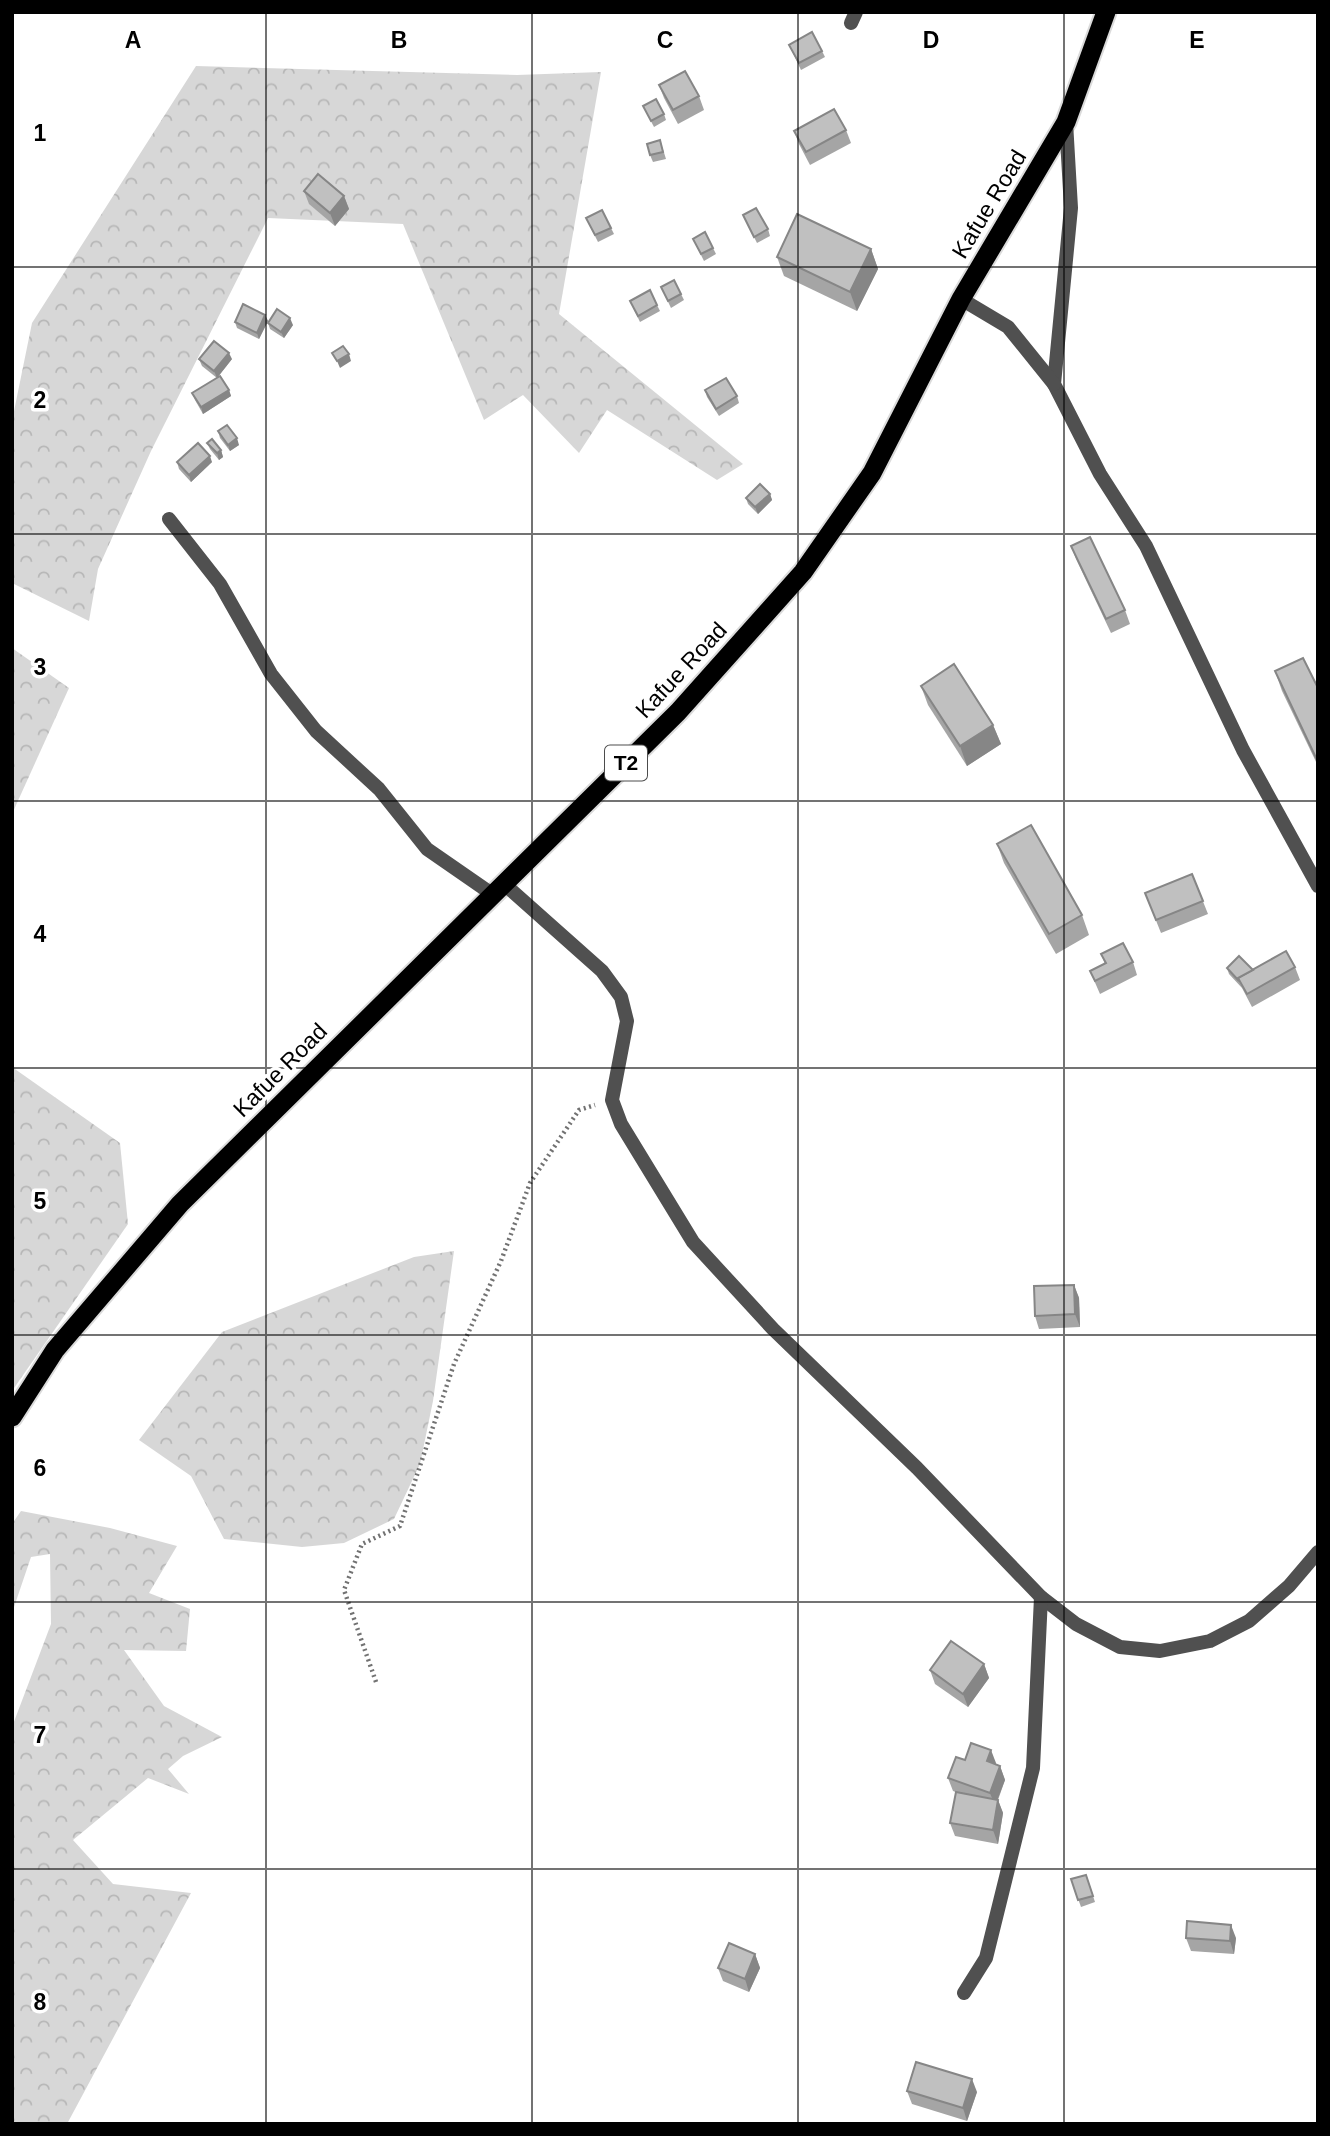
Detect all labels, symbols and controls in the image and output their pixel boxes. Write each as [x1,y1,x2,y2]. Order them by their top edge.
text: A [125,27,141,53]
text: B [391,27,407,53]
text: C [657,27,673,53]
text: D [923,27,939,53]
text: E [1189,27,1205,53]
text: 1 [34,120,47,146]
street label: Kafue Road [947,145,1031,263]
text: 2 [34,387,46,413]
street label: Kafue Road [630,617,732,723]
text: 3 [34,654,46,680]
road number: T2 [605,746,647,780]
text: 4 [34,921,47,947]
street label: Kafue Road [228,1018,332,1122]
text: 5 [34,1188,47,1214]
text: 6 [34,1455,46,1481]
text: 7 [34,1722,46,1748]
text: 8 [34,1989,47,2015]

